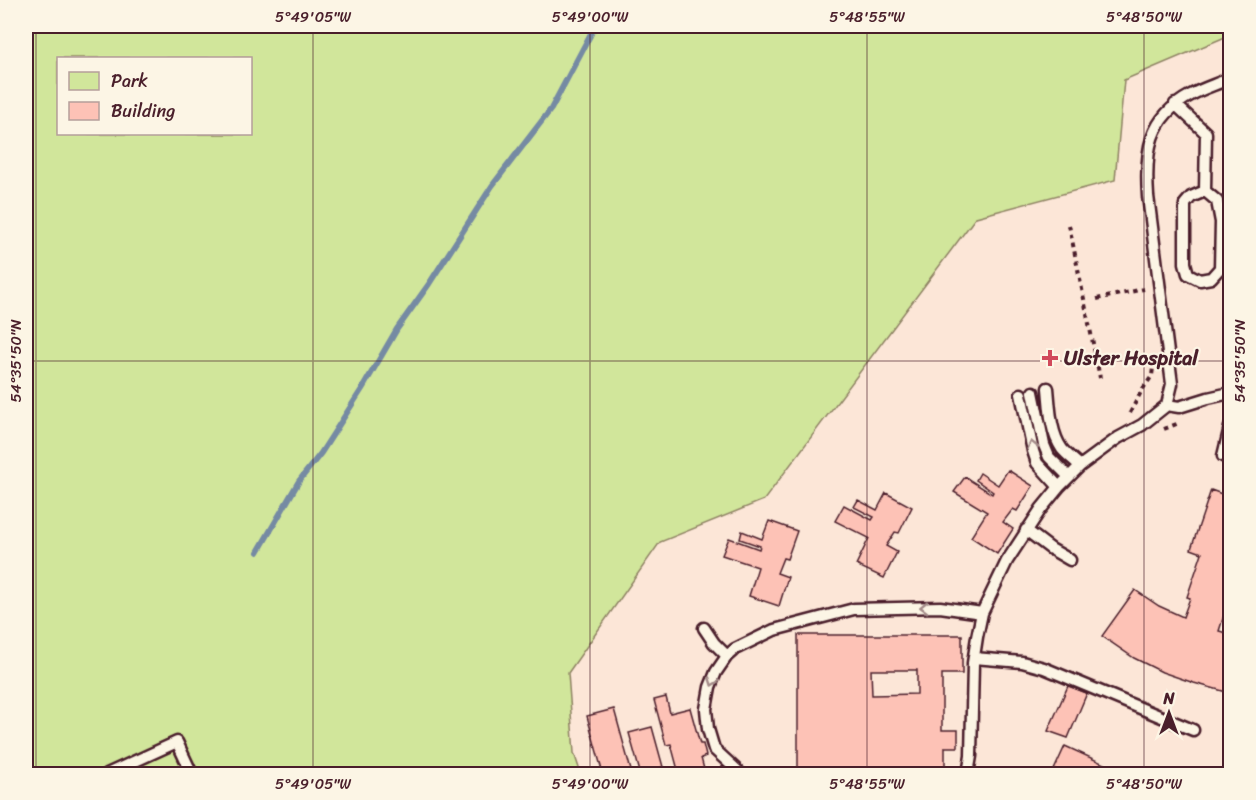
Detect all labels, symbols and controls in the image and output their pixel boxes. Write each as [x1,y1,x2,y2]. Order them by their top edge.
text: 5°49'05"W [275,4,352,30]
text: 5°49'00"W [552,4,629,30]
text: 5°48'55"W [829,4,905,30]
text: 5°48'50"W [1106,4,1182,30]
legend [57,57,252,135]
text: Park [111,65,148,97]
text: Building [111,95,175,127]
text: 54°35'50"N [3,319,29,403]
text: 54°35'50"N [1227,319,1253,403]
place label: Ulster Hospital [1064,341,1199,376]
marker: Ulster Hospital [1041,349,1059,367]
one-way arrow [1026,440,1039,450]
one-way arrow [920,601,929,613]
one-way arrow [707,676,720,687]
north arrow [1139,683,1199,743]
text: N [1162,684,1175,713]
text: 5°49'05"W [275,771,352,797]
text: 5°49'00"W [552,771,629,797]
text: 5°48'55"W [829,771,905,797]
text: 5°48'50"W [1106,771,1182,797]

